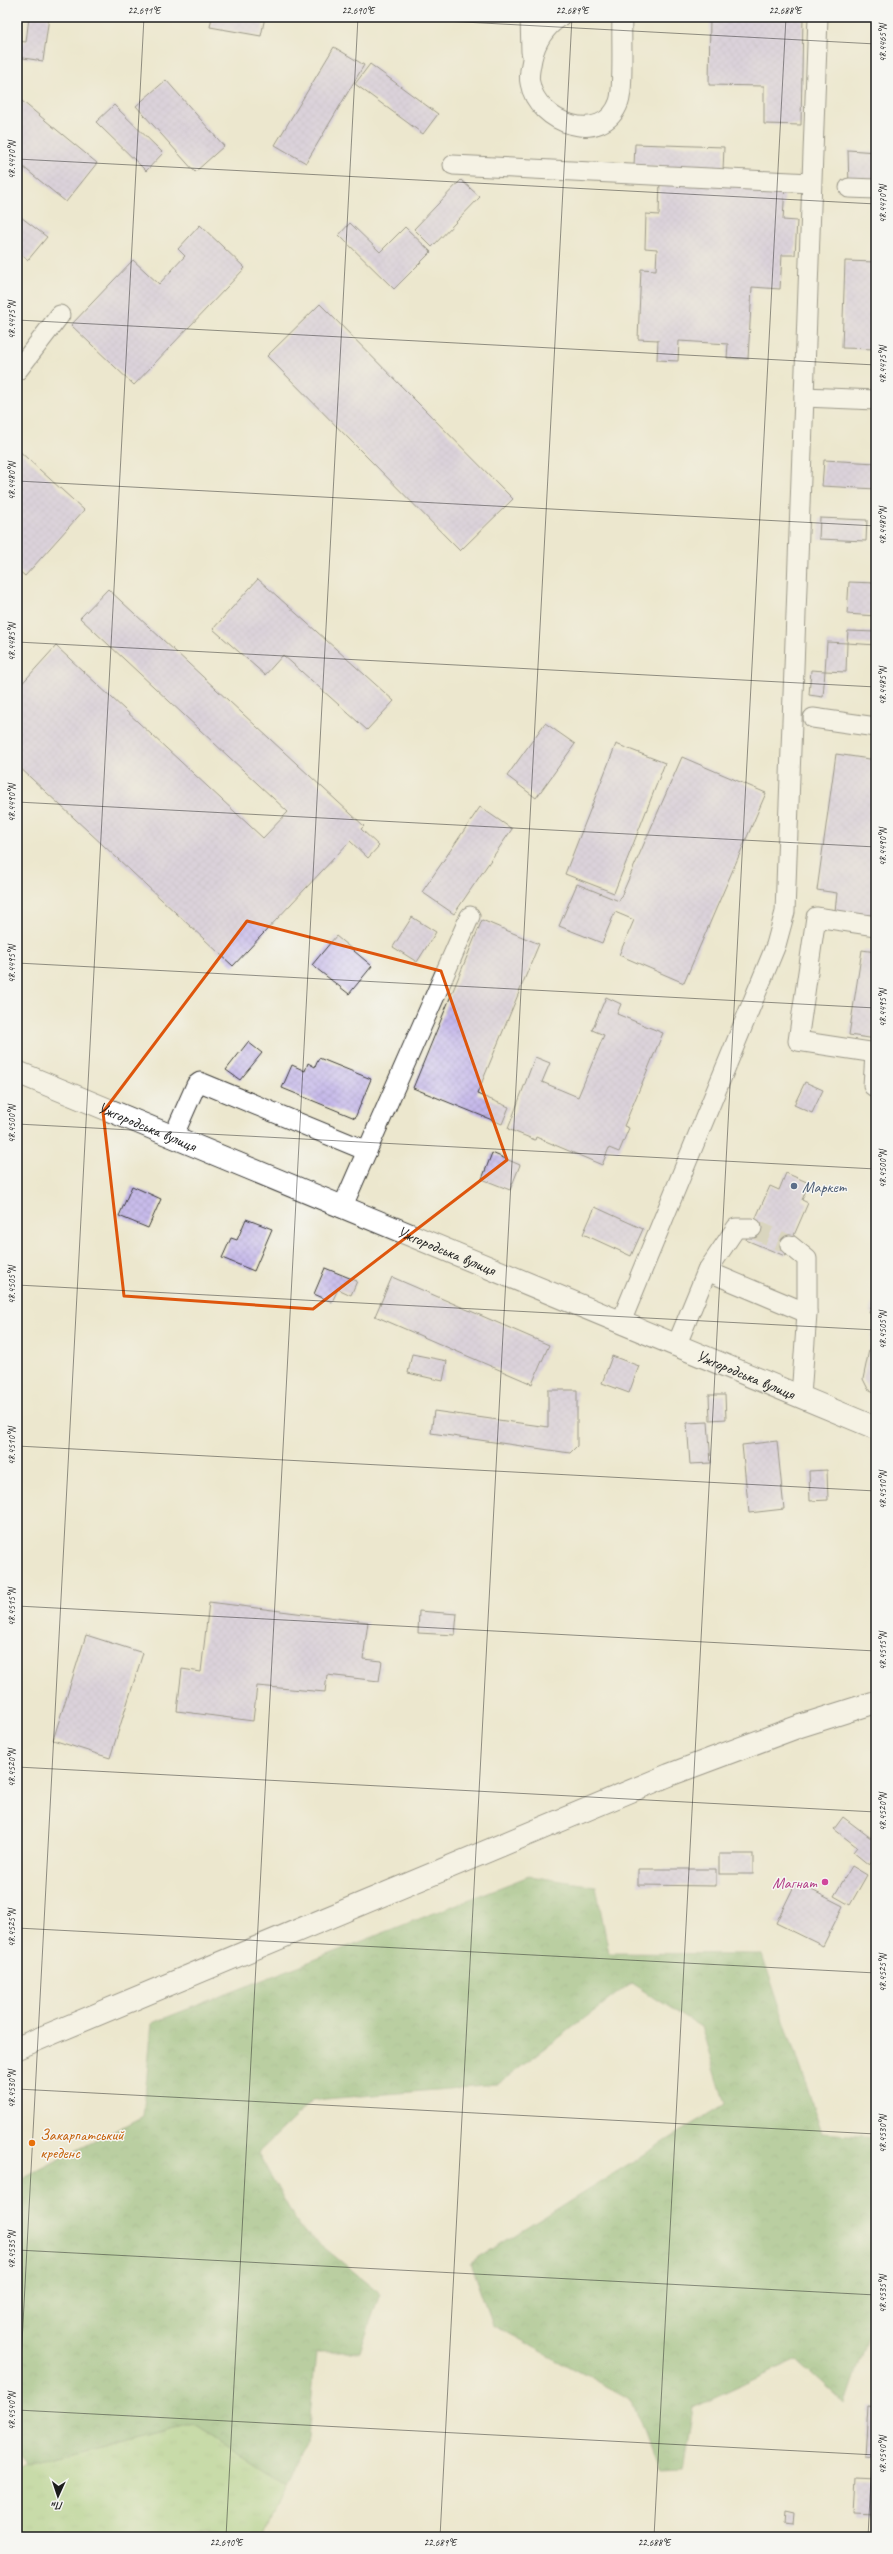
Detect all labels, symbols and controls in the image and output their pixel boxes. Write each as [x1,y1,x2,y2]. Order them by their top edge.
text: 22.691°E [128,4,162,17]
text: 22.690°E [342,4,376,17]
text: 22.689°E [556,4,590,17]
text: 22.688°E [769,4,803,17]
text: 48.4465°N [876,22,889,62]
text: 48.4470°N [5,139,18,179]
text: 48.4470°N [876,183,889,223]
text: 48.4475°N [5,299,18,339]
text: 48.4475°N [876,344,889,384]
text: 48.4480°N [5,460,18,500]
text: 48.4480°N [876,505,889,545]
text: 48.4485°N [5,621,18,661]
text: 48.4485°N [876,665,889,705]
text: 48.4490°N [5,782,18,822]
text: 48.4490°N [876,826,889,866]
text: 48.4495°N [5,943,18,983]
text: 48.4495°N [876,987,889,1027]
street label: Ужгородська вулиця [95,1098,200,1157]
text: 48.4500°N [5,1103,18,1143]
text: 48.4500°N [876,1148,889,1188]
place label: Маркет [802,1177,848,1197]
marker: Маркет [789,1181,799,1191]
street label: Ужгородська вулиця [394,1222,500,1281]
text: 48.4505°N [5,1264,18,1304]
text: 48.4505°N [876,1309,889,1349]
street label: Ужгородська вулиця [693,1346,799,1405]
text: 48.4510°N [5,1425,18,1465]
text: 48.4510°N [876,1469,889,1509]
text: 48.4515°N [5,1586,18,1626]
text: 48.4515°N [876,1630,889,1670]
text: 48.4520°N [5,1747,18,1787]
text: 48.4520°N [876,1791,889,1831]
place label: Магнат [772,1873,818,1893]
marker: Магнат [820,1877,830,1887]
text: 48.4525°N [5,1907,18,1947]
text: 48.4525°N [876,1952,889,1992]
text: 48.4530°N [5,2068,18,2108]
text: 48.4530°N [876,2113,889,2153]
place label: Закарпатський креденс [40,2125,125,2163]
marker: Закарпатський креденс [27,2138,37,2148]
text: 48.4535°N [5,2229,18,2269]
text: 48.4535°N [876,2273,889,2313]
text: 48.4540°N [5,2390,18,2430]
text: 48.4540°N [876,2434,889,2474]
north arrow [38,2476,78,2516]
text: Пн [50,2499,64,2513]
text: 22.690°E [210,2536,244,2549]
text: 22.689°E [424,2536,458,2549]
text: 22.688°E [638,2536,672,2549]

